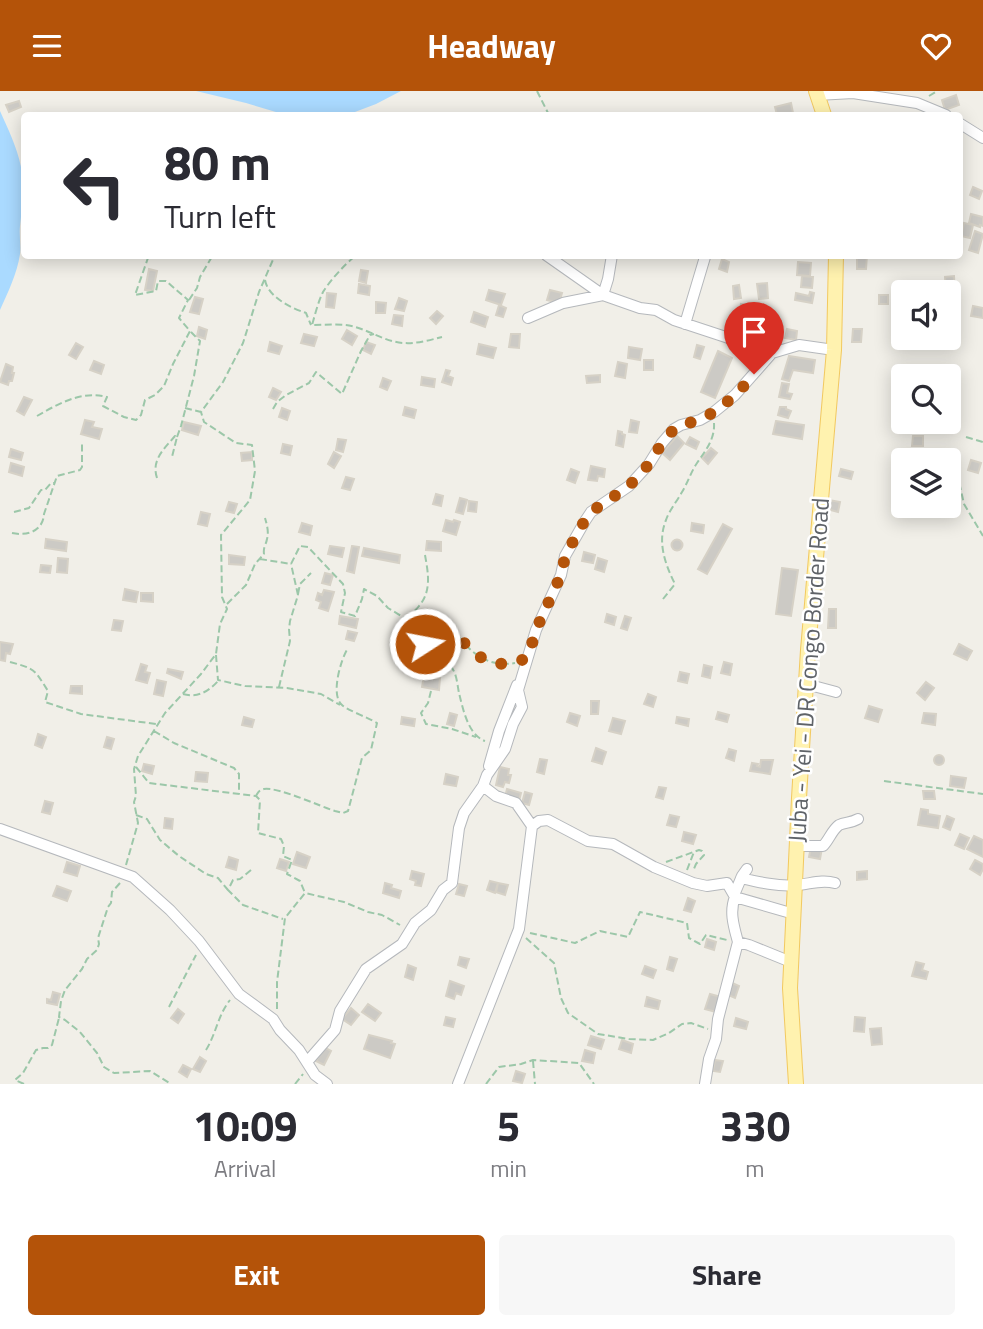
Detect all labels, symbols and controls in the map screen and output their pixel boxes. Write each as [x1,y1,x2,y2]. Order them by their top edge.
text: Headway [427,22,556,70]
icon: menu [28,27,66,65]
icon: heart [917,27,955,65]
text: 80 m [164,124,271,199]
icon: left [49,140,140,231]
text: Turn left [164,192,276,240]
map controls [891,280,961,518]
button: sound [891,280,961,350]
pin [724,302,784,374]
icon: arrive [735,313,773,351]
button: search [891,364,961,434]
button: layers [891,448,961,518]
street label: Juba - Yei - DR Congo Border Road [778,497,838,843]
position arrow [388,607,462,681]
text: 10:09 [193,1093,298,1157]
text: 5 [497,1093,520,1157]
text: 330 [720,1093,790,1157]
text: Arrival [214,1151,276,1186]
text: min [490,1151,527,1186]
text: m [745,1151,765,1186]
button: Exit [28,1235,485,1315]
button: Share [499,1235,955,1315]

